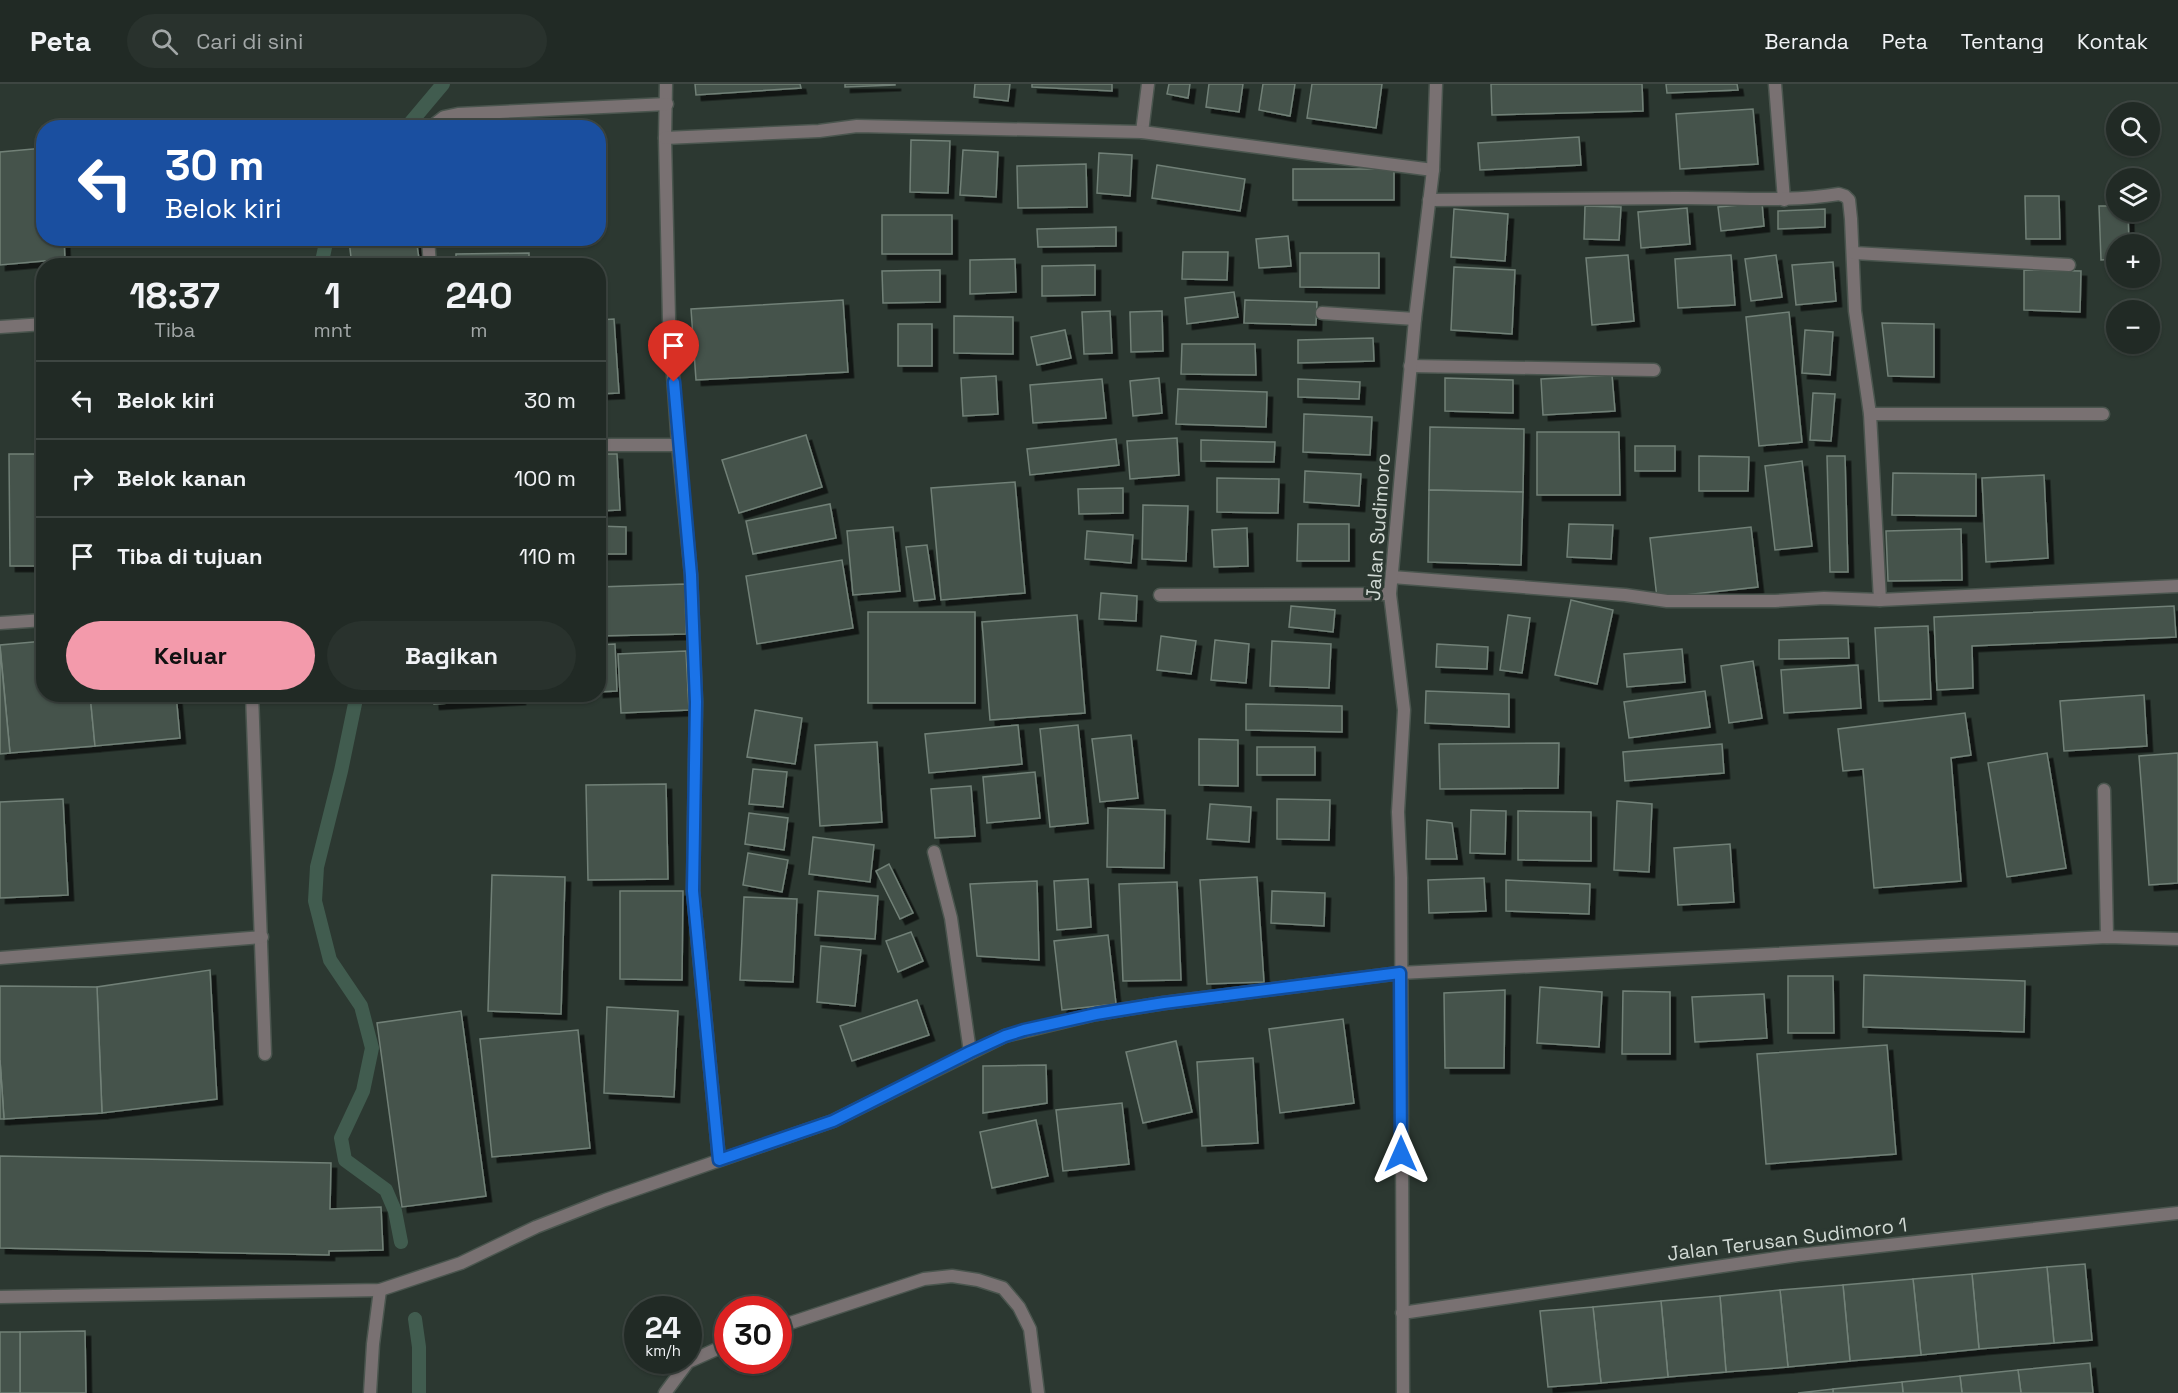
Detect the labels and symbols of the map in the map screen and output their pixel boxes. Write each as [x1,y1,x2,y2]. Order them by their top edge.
pin [648,320,699,382]
street label: Jalan Sudimoro [1360,452,1396,602]
position arrow [1369,1122,1433,1186]
street label: Jalan Terusan Sudimoro 1 [1665,1211,1909,1267]
speed limit sign: 30 [714,1296,792,1374]

